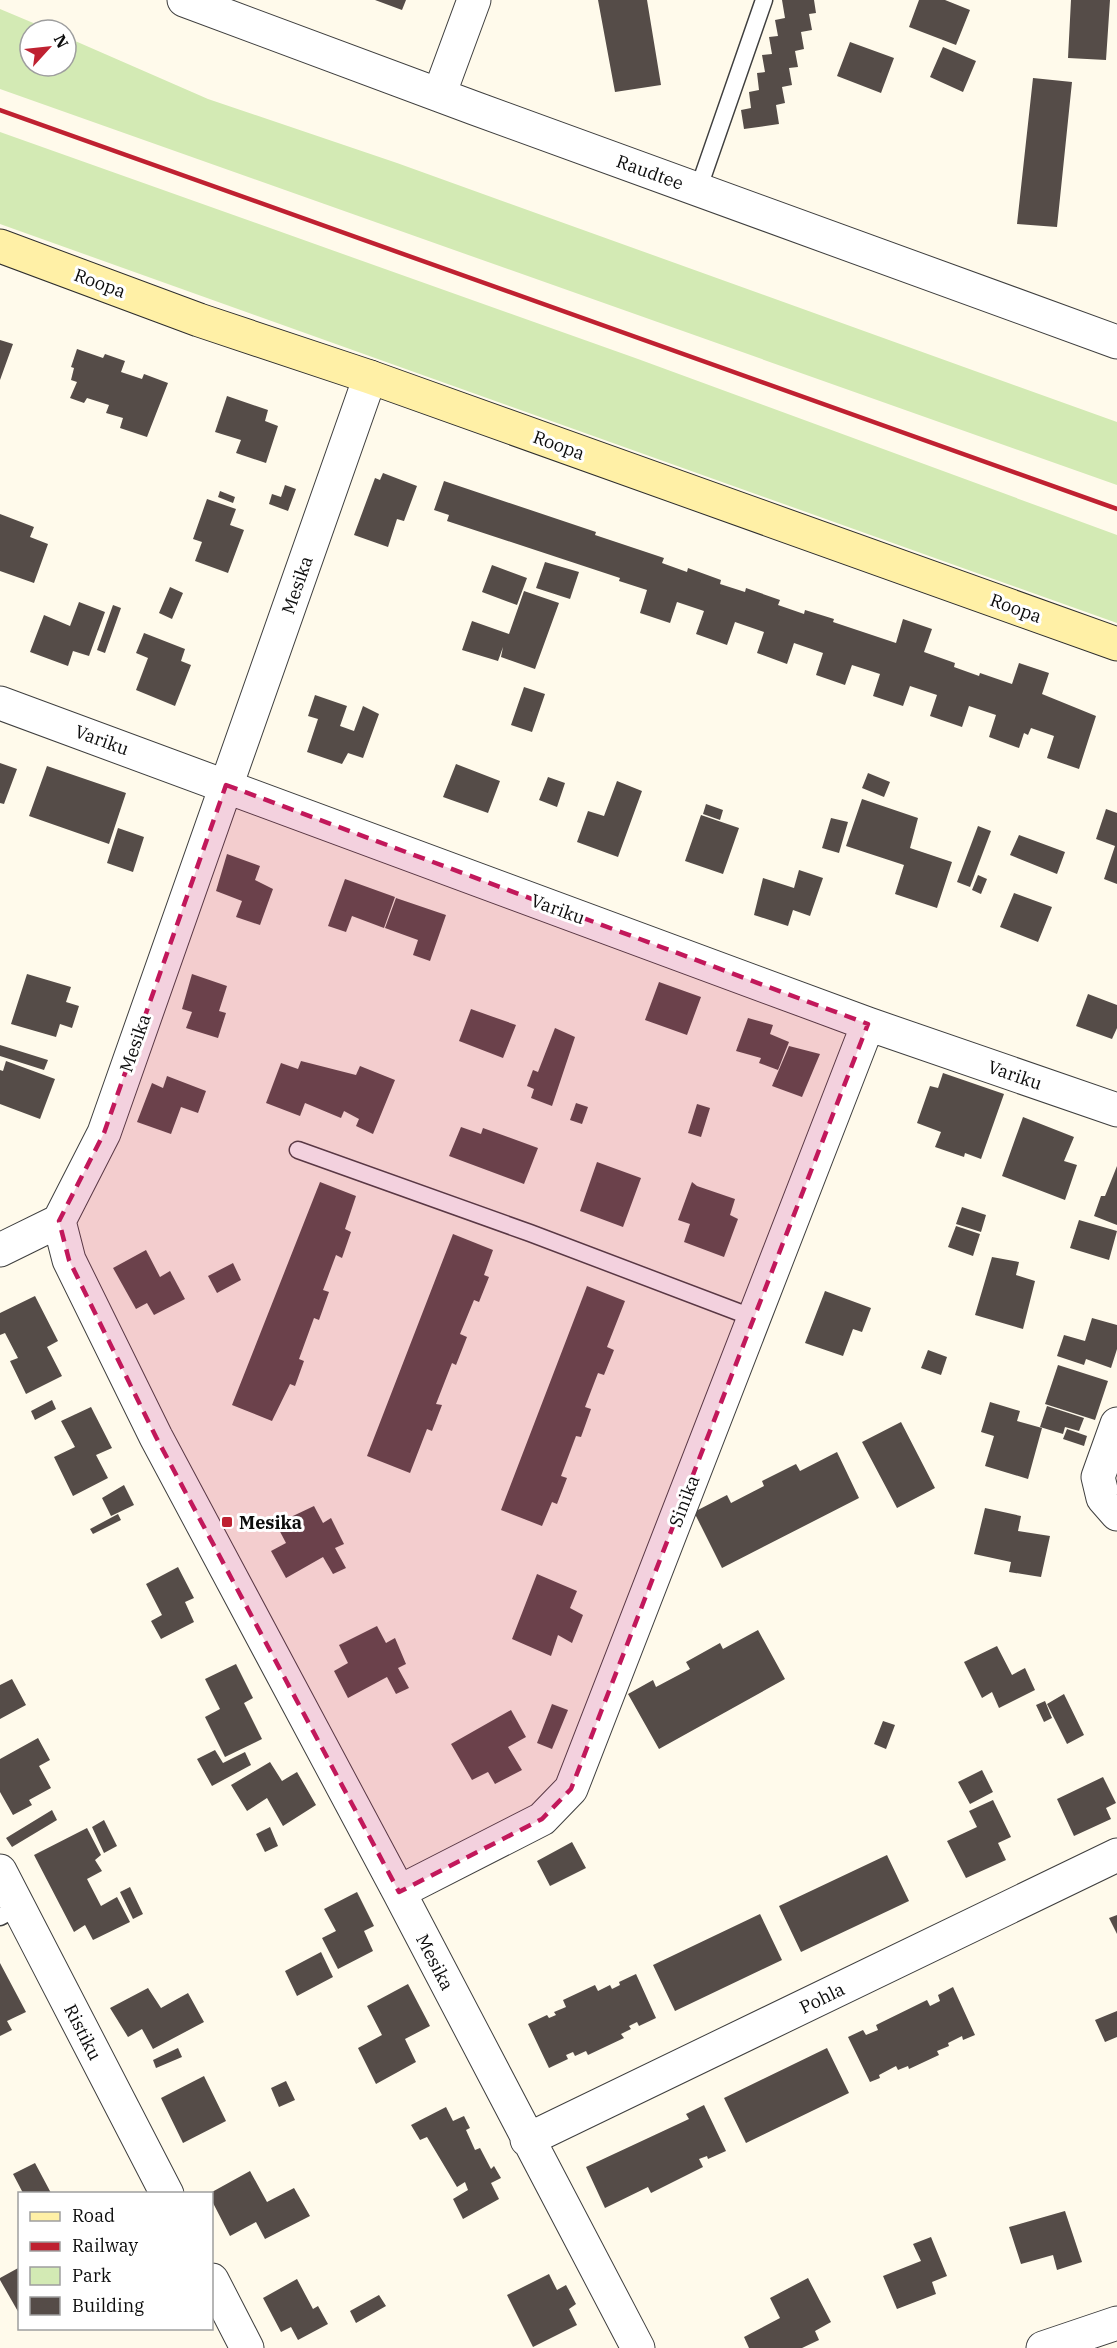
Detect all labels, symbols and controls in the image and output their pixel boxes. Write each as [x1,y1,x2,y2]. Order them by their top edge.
north arrow [18,18,78,78]
text: N [50,31,73,51]
street label: Raudtee [613,149,687,195]
street label: Roopa [71,263,129,303]
street label: Roopa [530,425,588,465]
street label: Mesika [276,553,318,617]
street label: Roopa [987,588,1045,628]
street label: Variku [72,720,132,760]
street label: Variku [528,889,588,929]
street label: Mesika [114,1011,156,1075]
street label: Variku [985,1055,1045,1095]
street label: Sinika [664,1472,704,1530]
place label: Mesika [239,1511,302,1534]
marker: Mesika [220,1515,234,1529]
street label: Mesika [411,1930,459,1994]
street label: Pohla [796,1977,849,2019]
street label: Ristiku [59,2000,107,2064]
legend [18,2192,213,2330]
text: Road [72,2204,115,2227]
text: Railway [72,2234,138,2257]
text: Park [72,2264,112,2287]
text: Building [72,2294,144,2317]

